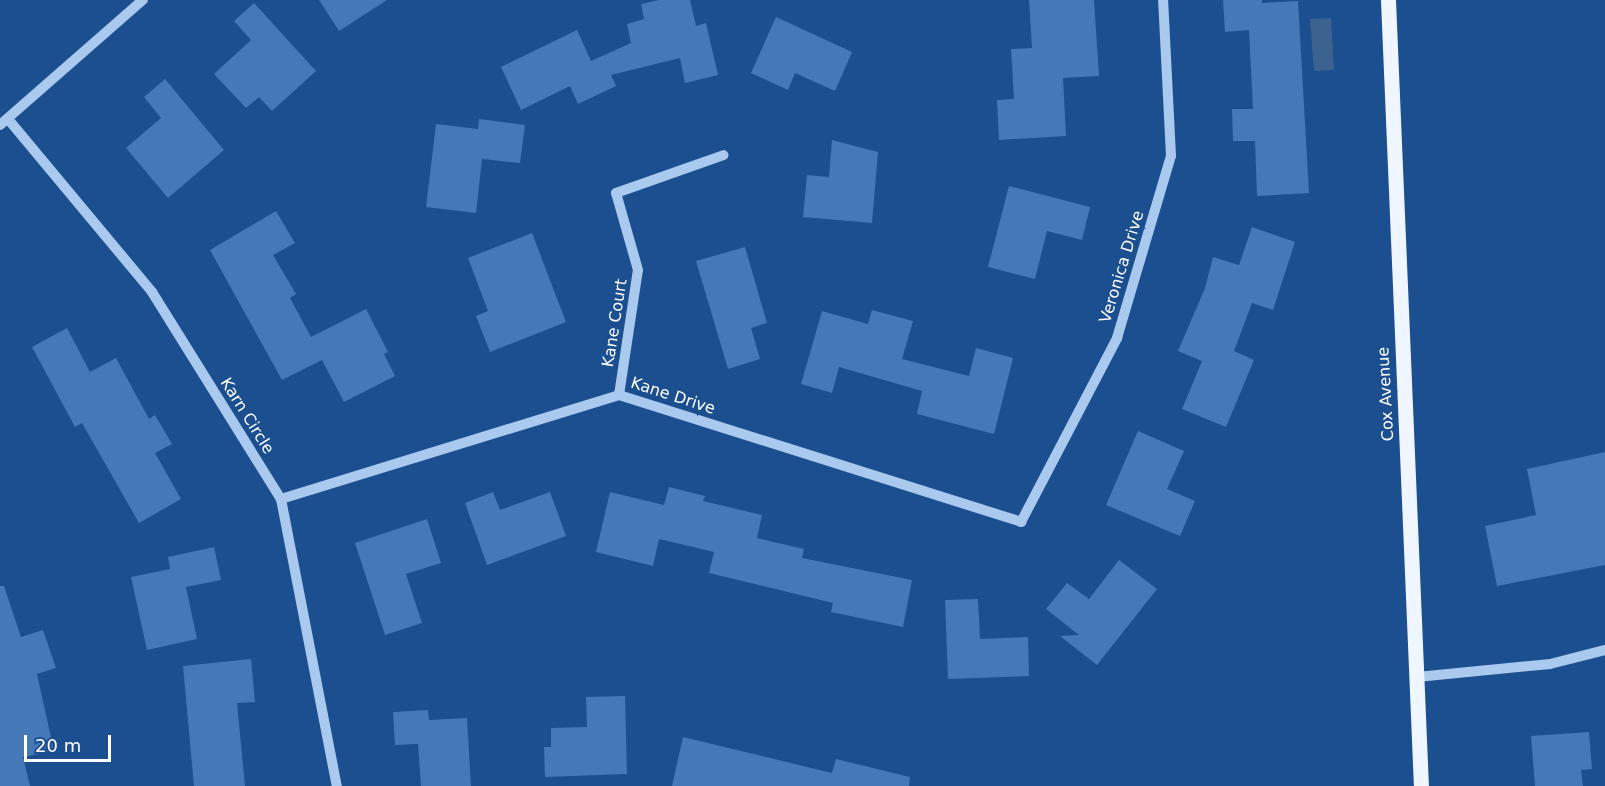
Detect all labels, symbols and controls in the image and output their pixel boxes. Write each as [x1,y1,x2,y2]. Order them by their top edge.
street label: Veronica Drive [1096,208,1148,326]
street label: Kane Court [599,278,631,368]
street label: Cox Avenue [1374,346,1398,442]
street label: Kane Drive [628,373,718,419]
street label: Karn Circle [216,374,278,458]
scale bar [27,723,114,761]
text: 20 m [35,735,81,756]

